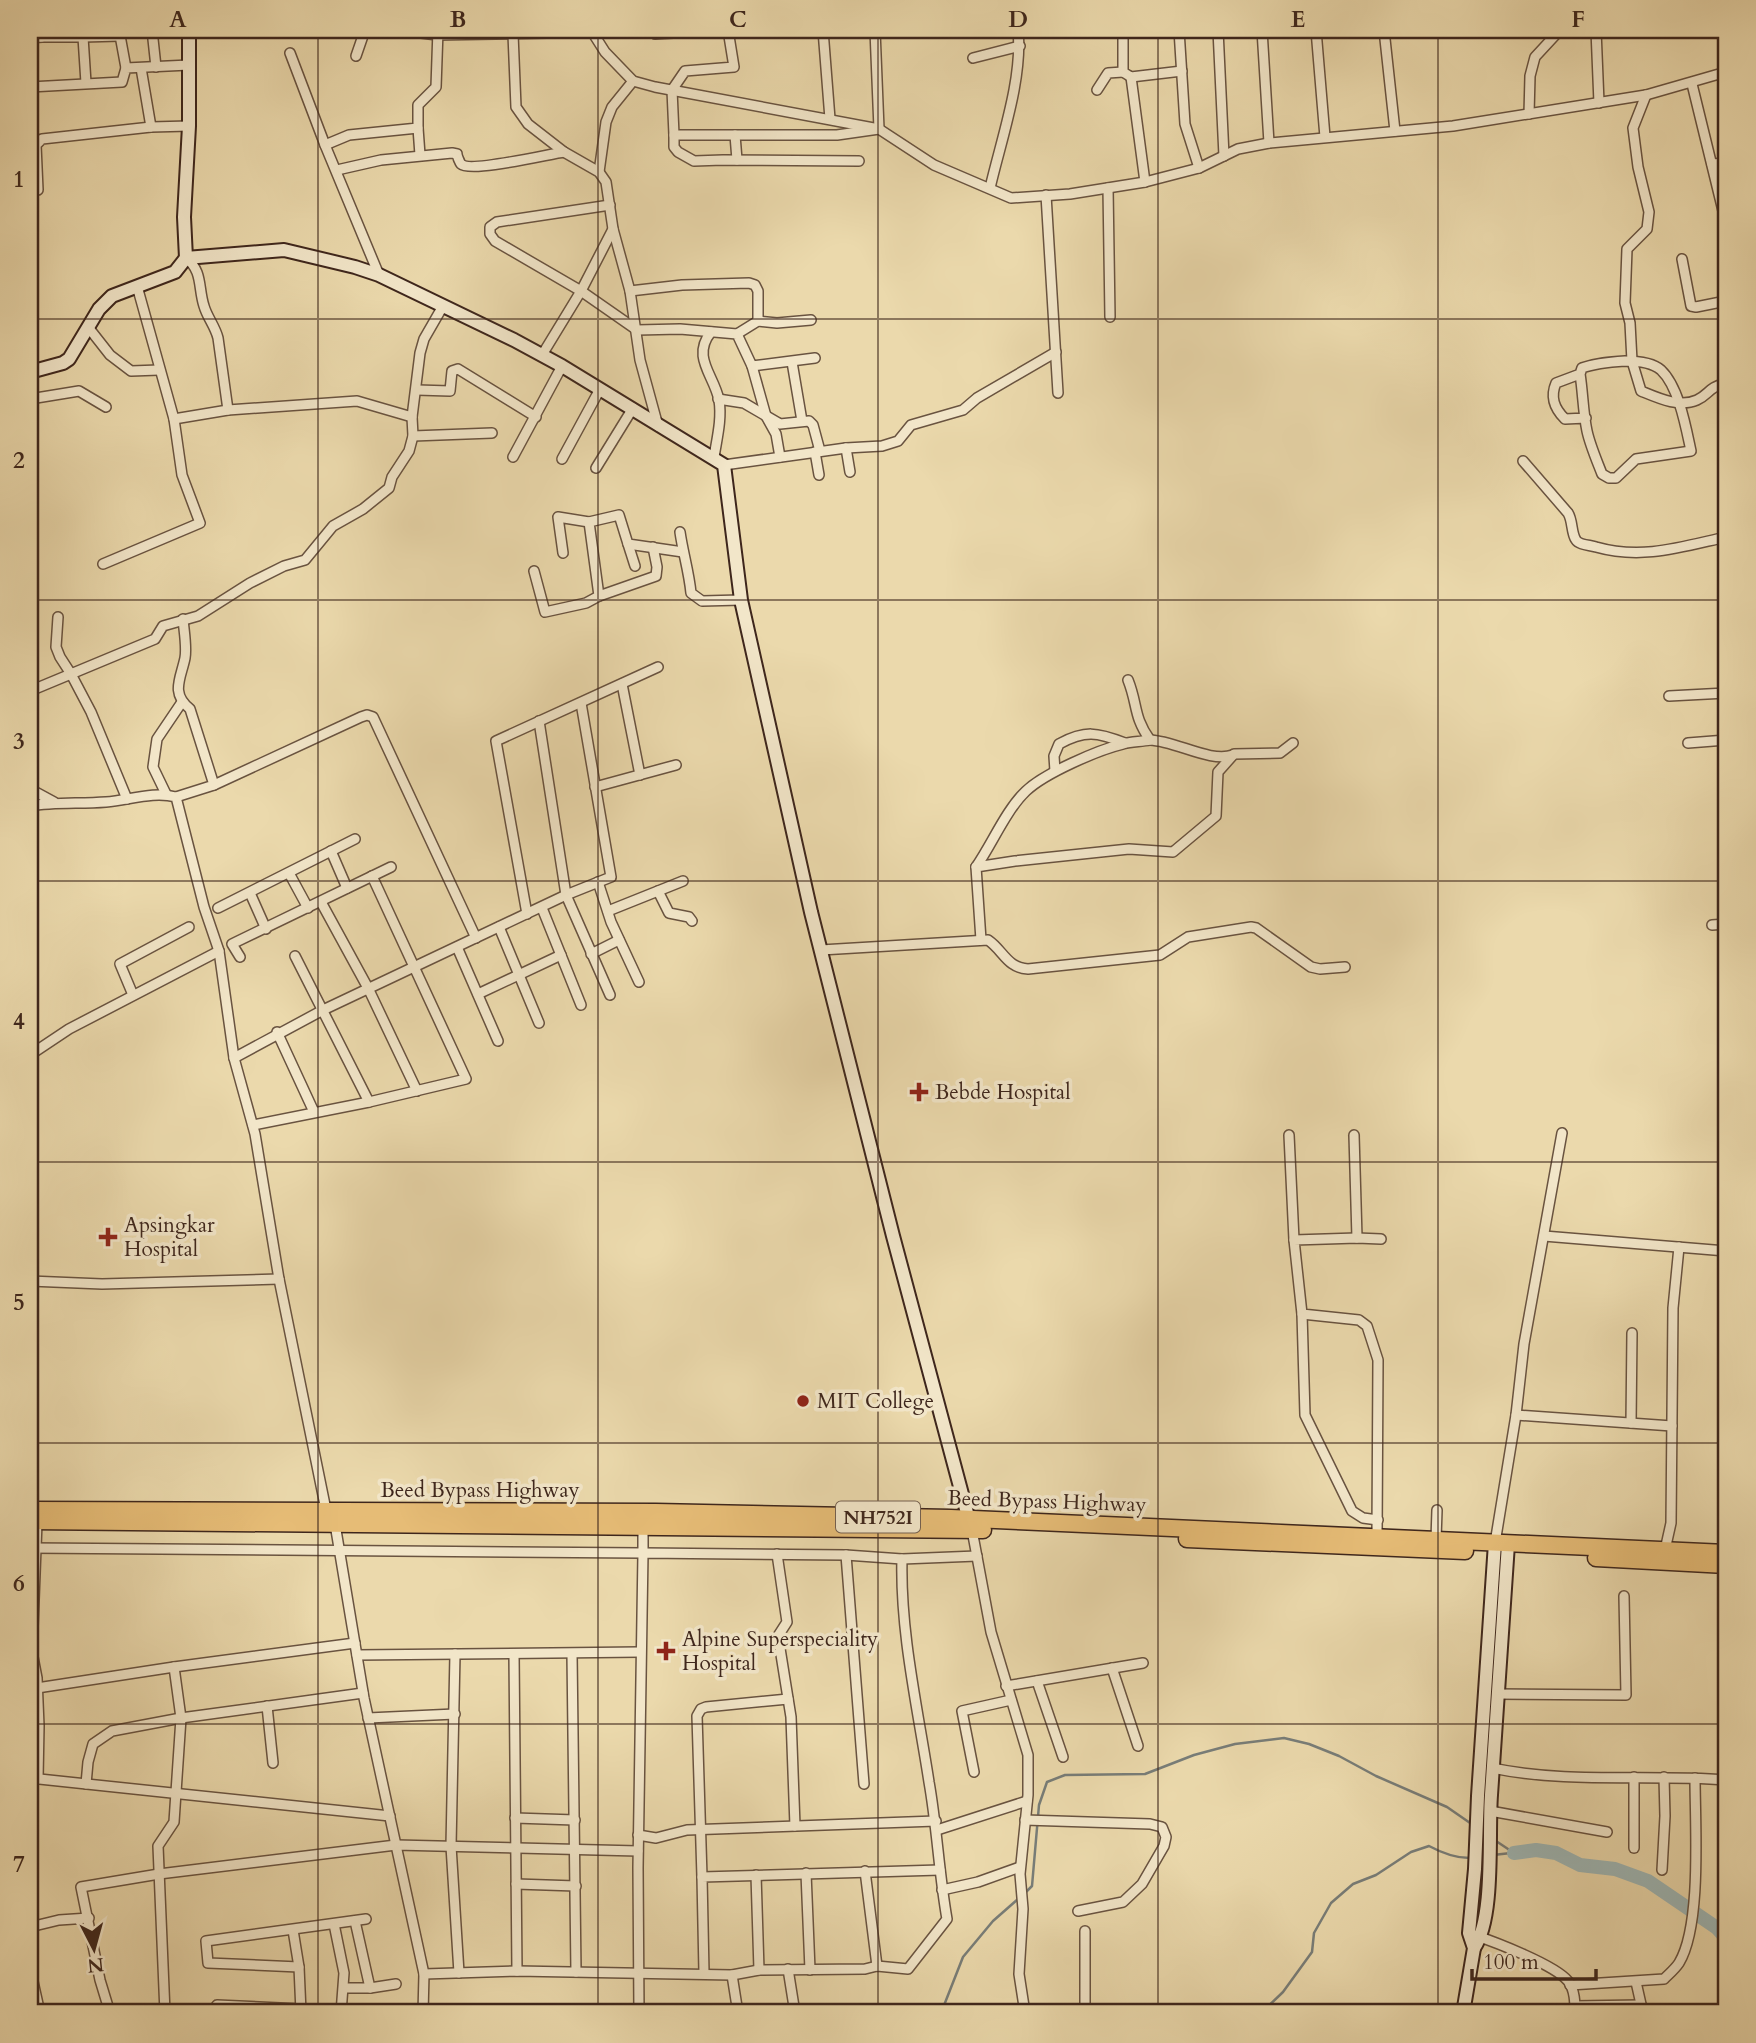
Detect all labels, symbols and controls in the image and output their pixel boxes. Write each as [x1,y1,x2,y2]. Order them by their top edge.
text: A [169,4,187,35]
text: B [450,4,466,35]
text: C [729,4,747,35]
text: D [1008,4,1028,35]
text: E [1291,4,1305,35]
text: F [1571,4,1585,35]
text: 1 [13,164,25,195]
text: 2 [13,445,25,476]
text: 3 [13,726,25,757]
text: 4 [13,1006,25,1037]
place label: Bebde Hospital [935,1078,1071,1107]
marker: Bebde Hospital [909,1082,929,1102]
place label: Apsingkar Hospital [124,1211,215,1264]
marker: Apsingkar Hospital [98,1227,118,1247]
text: 5 [13,1287,25,1318]
place label: MIT College [817,1387,934,1416]
marker: MIT College [795,1393,811,1409]
street label: Beed Bypass Highway [380,1476,580,1505]
street label: Beed Bypass Highway [947,1484,1147,1519]
road number: NH752I [836,1502,920,1532]
text: 6 [13,1568,25,1599]
place label: Alpine Superspeciality Hospital [682,1625,878,1678]
marker: Alpine Superspeciality Hospital [656,1641,676,1661]
text: 7 [13,1849,25,1880]
north arrow [60,1913,130,1983]
scale bar [1472,1938,1597,1982]
text: 100 m [1483,1948,1539,1977]
text: N [86,1951,105,1979]

